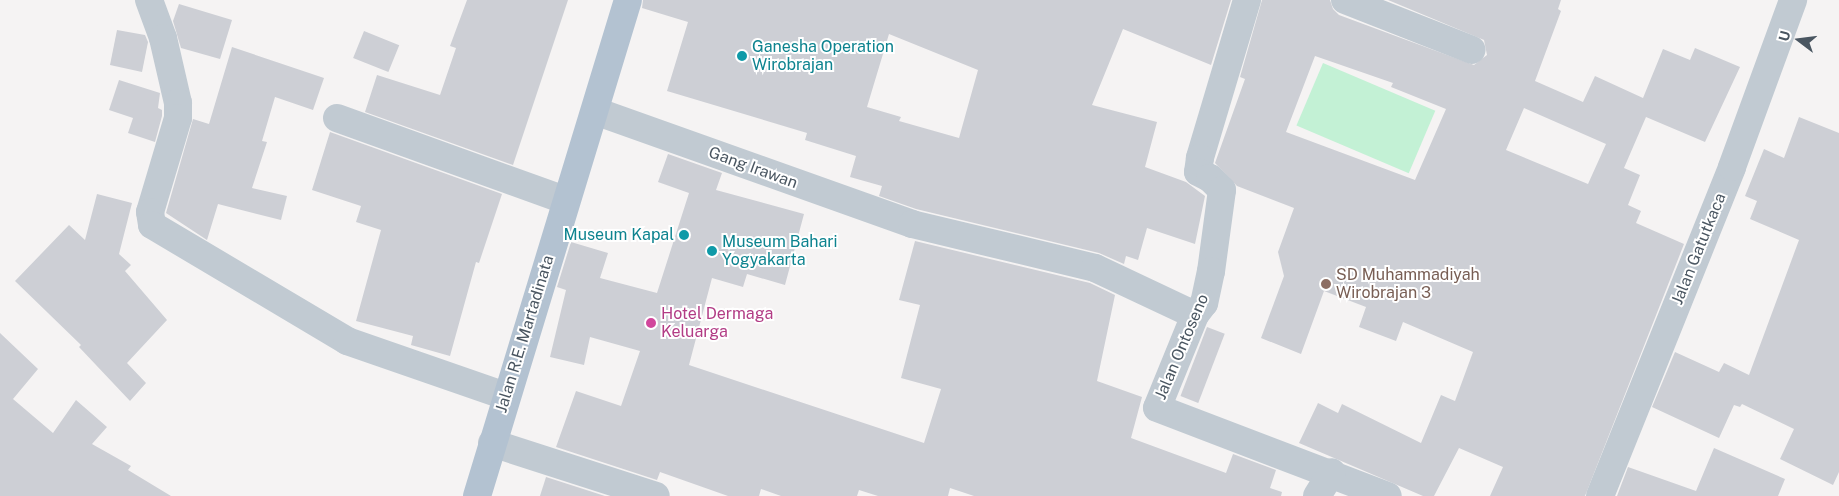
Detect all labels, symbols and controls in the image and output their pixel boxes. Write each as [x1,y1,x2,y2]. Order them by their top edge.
north arrow [1774,15,1824,65]
text: U [1775,29,1794,43]
place label: Ganesha Operation Wirobrajan [752,37,894,75]
marker: Ganesha Operation Wirobrajan [736,50,748,62]
street label: Gang Irawan [706,143,800,193]
street label: Jalan Gatutkaca [1668,190,1730,308]
place label: Museum Kapal [564,225,674,245]
marker: Museum Kapal [678,229,690,241]
place label: Museum Bahari Yogyakarta [722,232,838,270]
marker: Museum Bahari Yogyakarta [706,245,718,257]
street label: Jalan R.E. Martadinata [492,253,558,415]
place label: SD Muhammadiyah Wirobrajan 3 [1336,265,1480,303]
marker: SD Muhammadiyah Wirobrajan 3 [1320,278,1332,290]
street label: Jalan Ontoseno [1151,291,1213,403]
place label: Hotel Dermaga Keluarga [661,304,773,342]
marker: Hotel Dermaga Keluarga [645,317,657,329]

